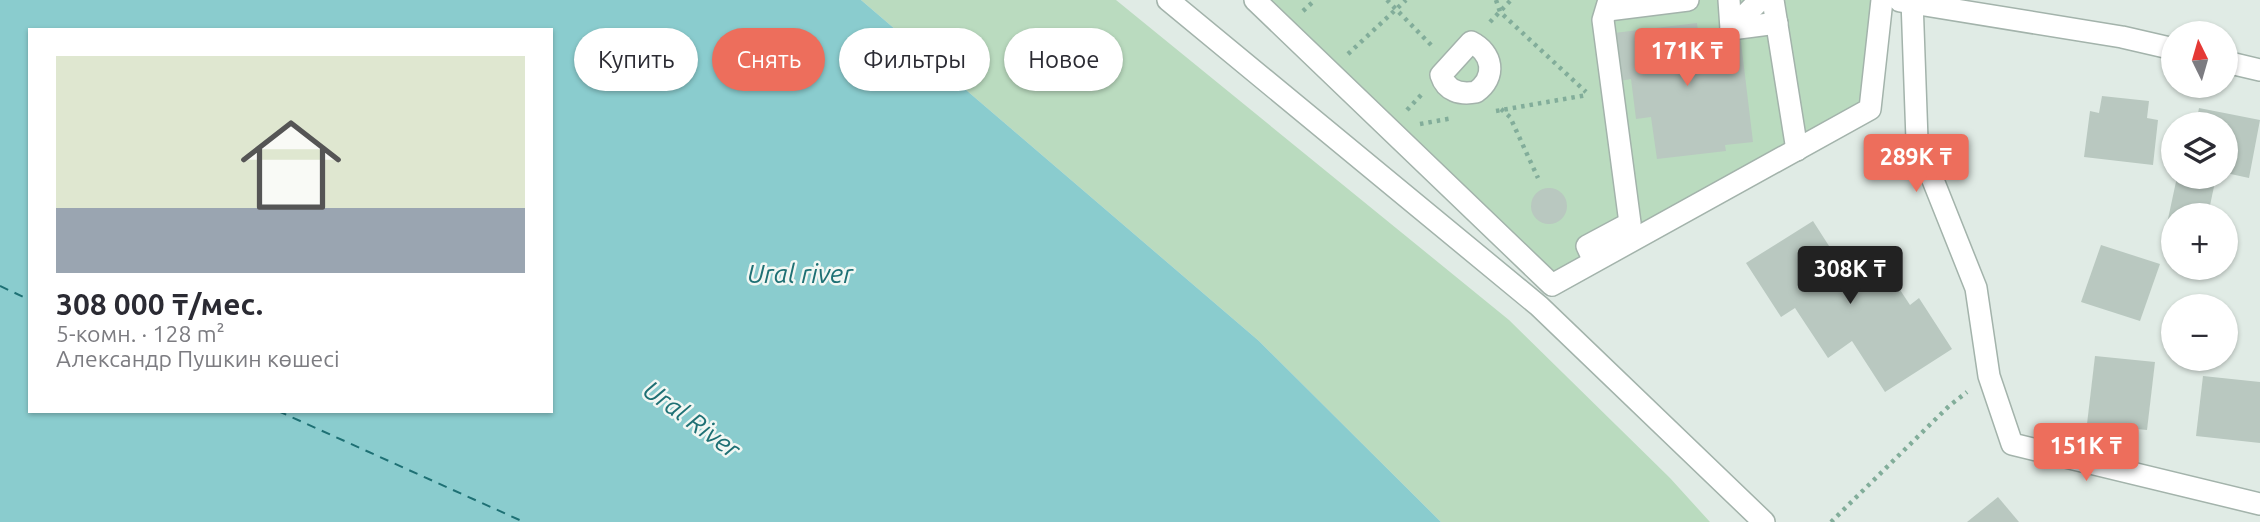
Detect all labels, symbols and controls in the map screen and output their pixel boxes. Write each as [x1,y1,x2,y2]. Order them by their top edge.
north arrow [2161,21,2238,98]
map controls [2161,21,2238,371]
chip: Купить [574,28,698,91]
chip: Снять [712,28,825,91]
chip: Фильтры [839,28,990,91]
chip: Новое [1004,28,1123,91]
pin: 171K ₸ [1630,28,1744,88]
text: 171K ₸ [1651,38,1723,63]
icon: home [228,102,354,228]
button: layers [2161,112,2238,189]
pin: 289K ₸ [1859,134,1973,194]
text: 289K ₸ [1880,144,1952,169]
button: + [2161,203,2238,280]
pin: 308K ₸ [1793,246,1907,306]
text: 308K ₸ [1814,256,1886,281]
water label: Ural river [747,259,854,288]
text: 308 000 ₸/мес. [56,287,263,321]
button: − [2161,294,2238,371]
text: 5-комн. · 128 m² [56,321,225,346]
text: Александр Пушкин көшесі [56,346,340,371]
water label: Ural River [638,374,747,464]
pin: 151K ₸ [2029,424,2143,483]
text: 151K ₸ [2050,433,2122,458]

